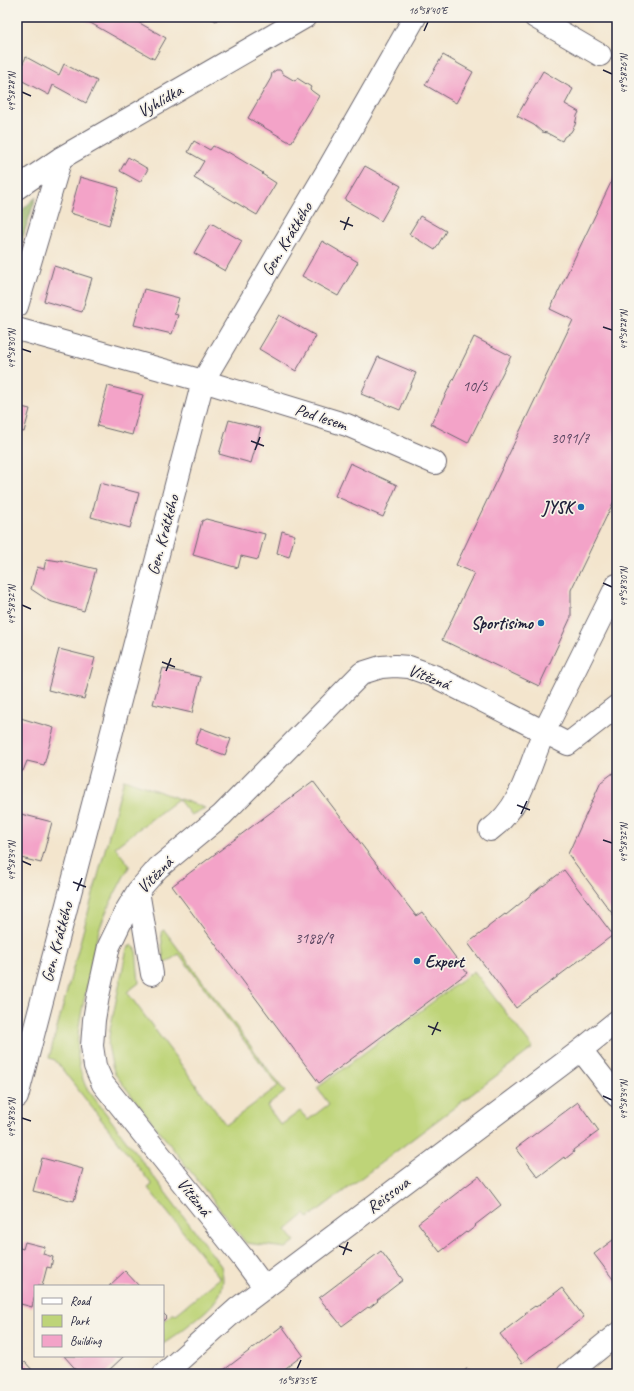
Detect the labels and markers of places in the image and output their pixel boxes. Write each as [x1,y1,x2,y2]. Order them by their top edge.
place label: JYSK [541,497,576,518]
marker: JYSK [576,502,586,512]
place label: Sportisimo [471,613,535,634]
marker: Sportisimo [536,618,546,628]
place label: Expert [425,951,466,972]
marker: Expert [412,956,422,966]

